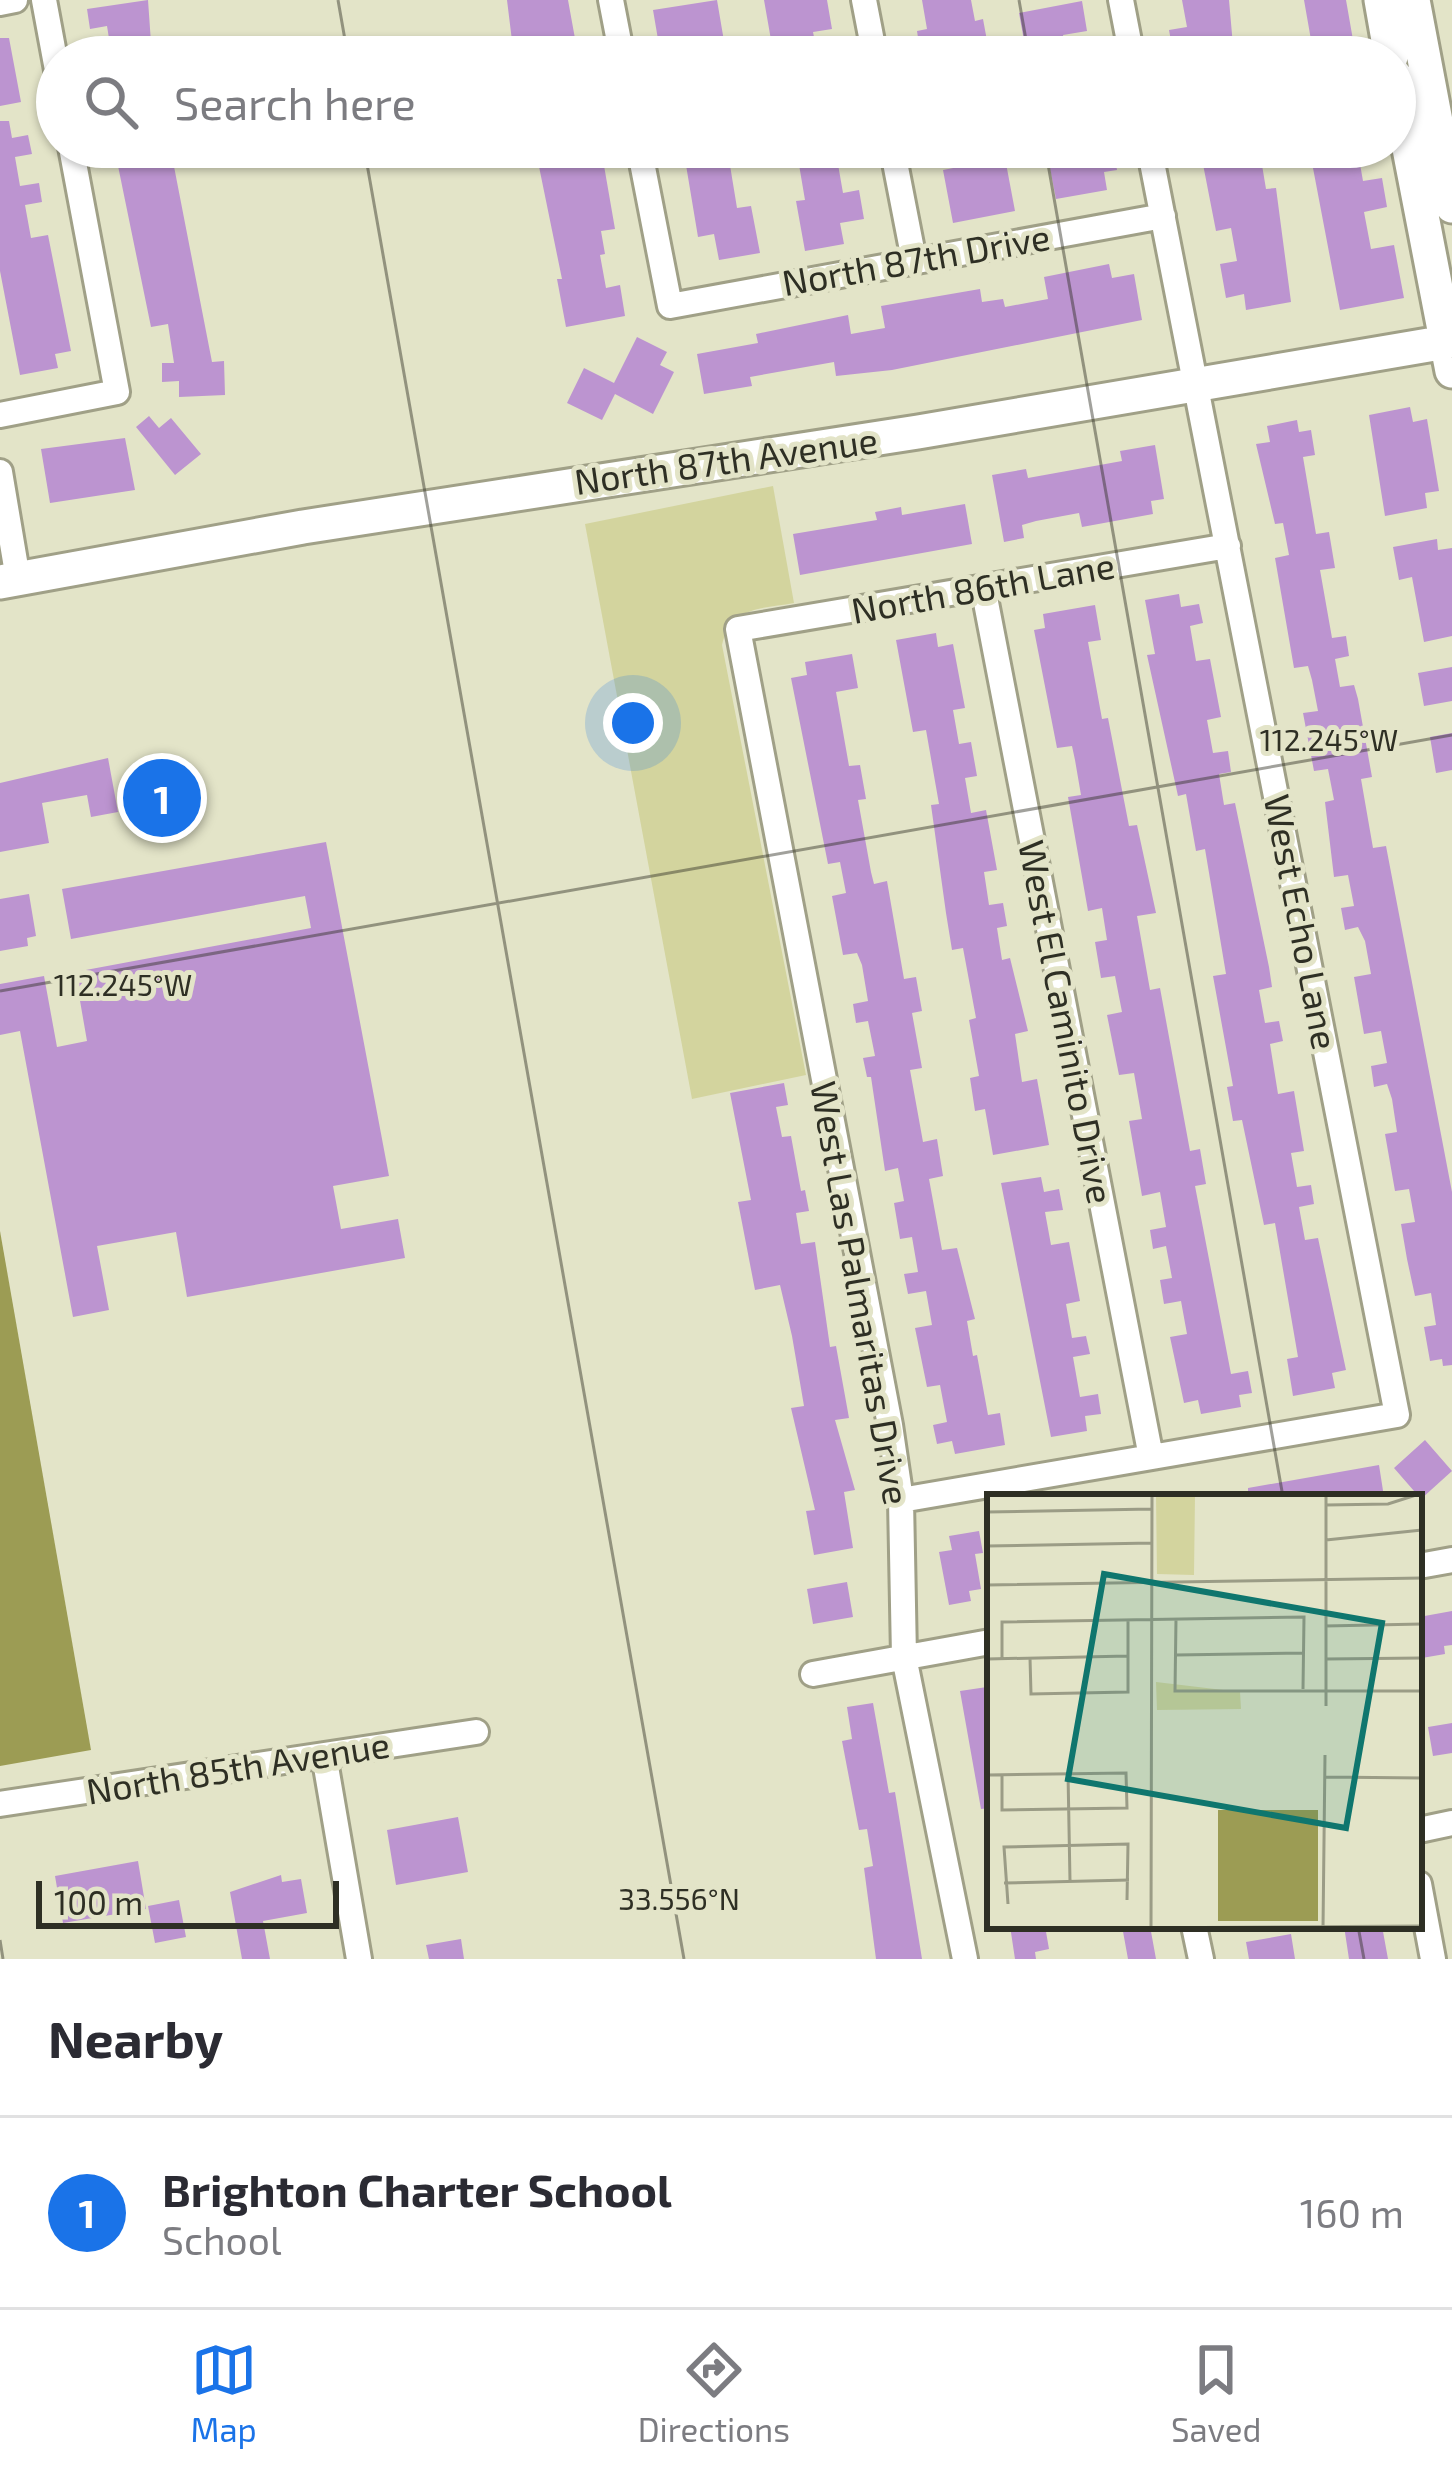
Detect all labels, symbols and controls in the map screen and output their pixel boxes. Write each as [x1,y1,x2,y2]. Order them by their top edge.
search box [36,36,1416,168]
icon: search [78,69,144,135]
text: Search here [174,75,416,129]
street label: North 87th Drive [778,214,1053,303]
street label: North 87th Avenue [571,417,880,502]
street label: North 86th Lane [848,542,1118,631]
your location [603,693,663,753]
text: 112.245°W [1260,721,1398,757]
pin: 1 [123,753,201,843]
street label: West Echo Lane [1257,791,1348,1053]
street label: West El Caminito Drive [1011,836,1124,1207]
text: 112.245°W [54,966,192,1002]
street label: West Las Palmaritas Drive [803,1078,920,1508]
inset map [987,1494,1422,1929]
street label: North 85th Avenue [83,1721,392,1812]
scale bar [36,1875,339,1928]
text: 33.556°N [618,1880,740,1916]
text: 100 m [54,1882,143,1922]
text: Nearby [48,2007,223,2068]
text: Brighton Charter School [162,2162,672,2216]
text: 1 [79,2189,95,2236]
text: 160 m [1300,2189,1404,2236]
text: School [162,2216,282,2263]
tab: Map [191,2337,257,2449]
tab: Directions [638,2337,790,2449]
tab: Saved [1171,2337,1261,2449]

